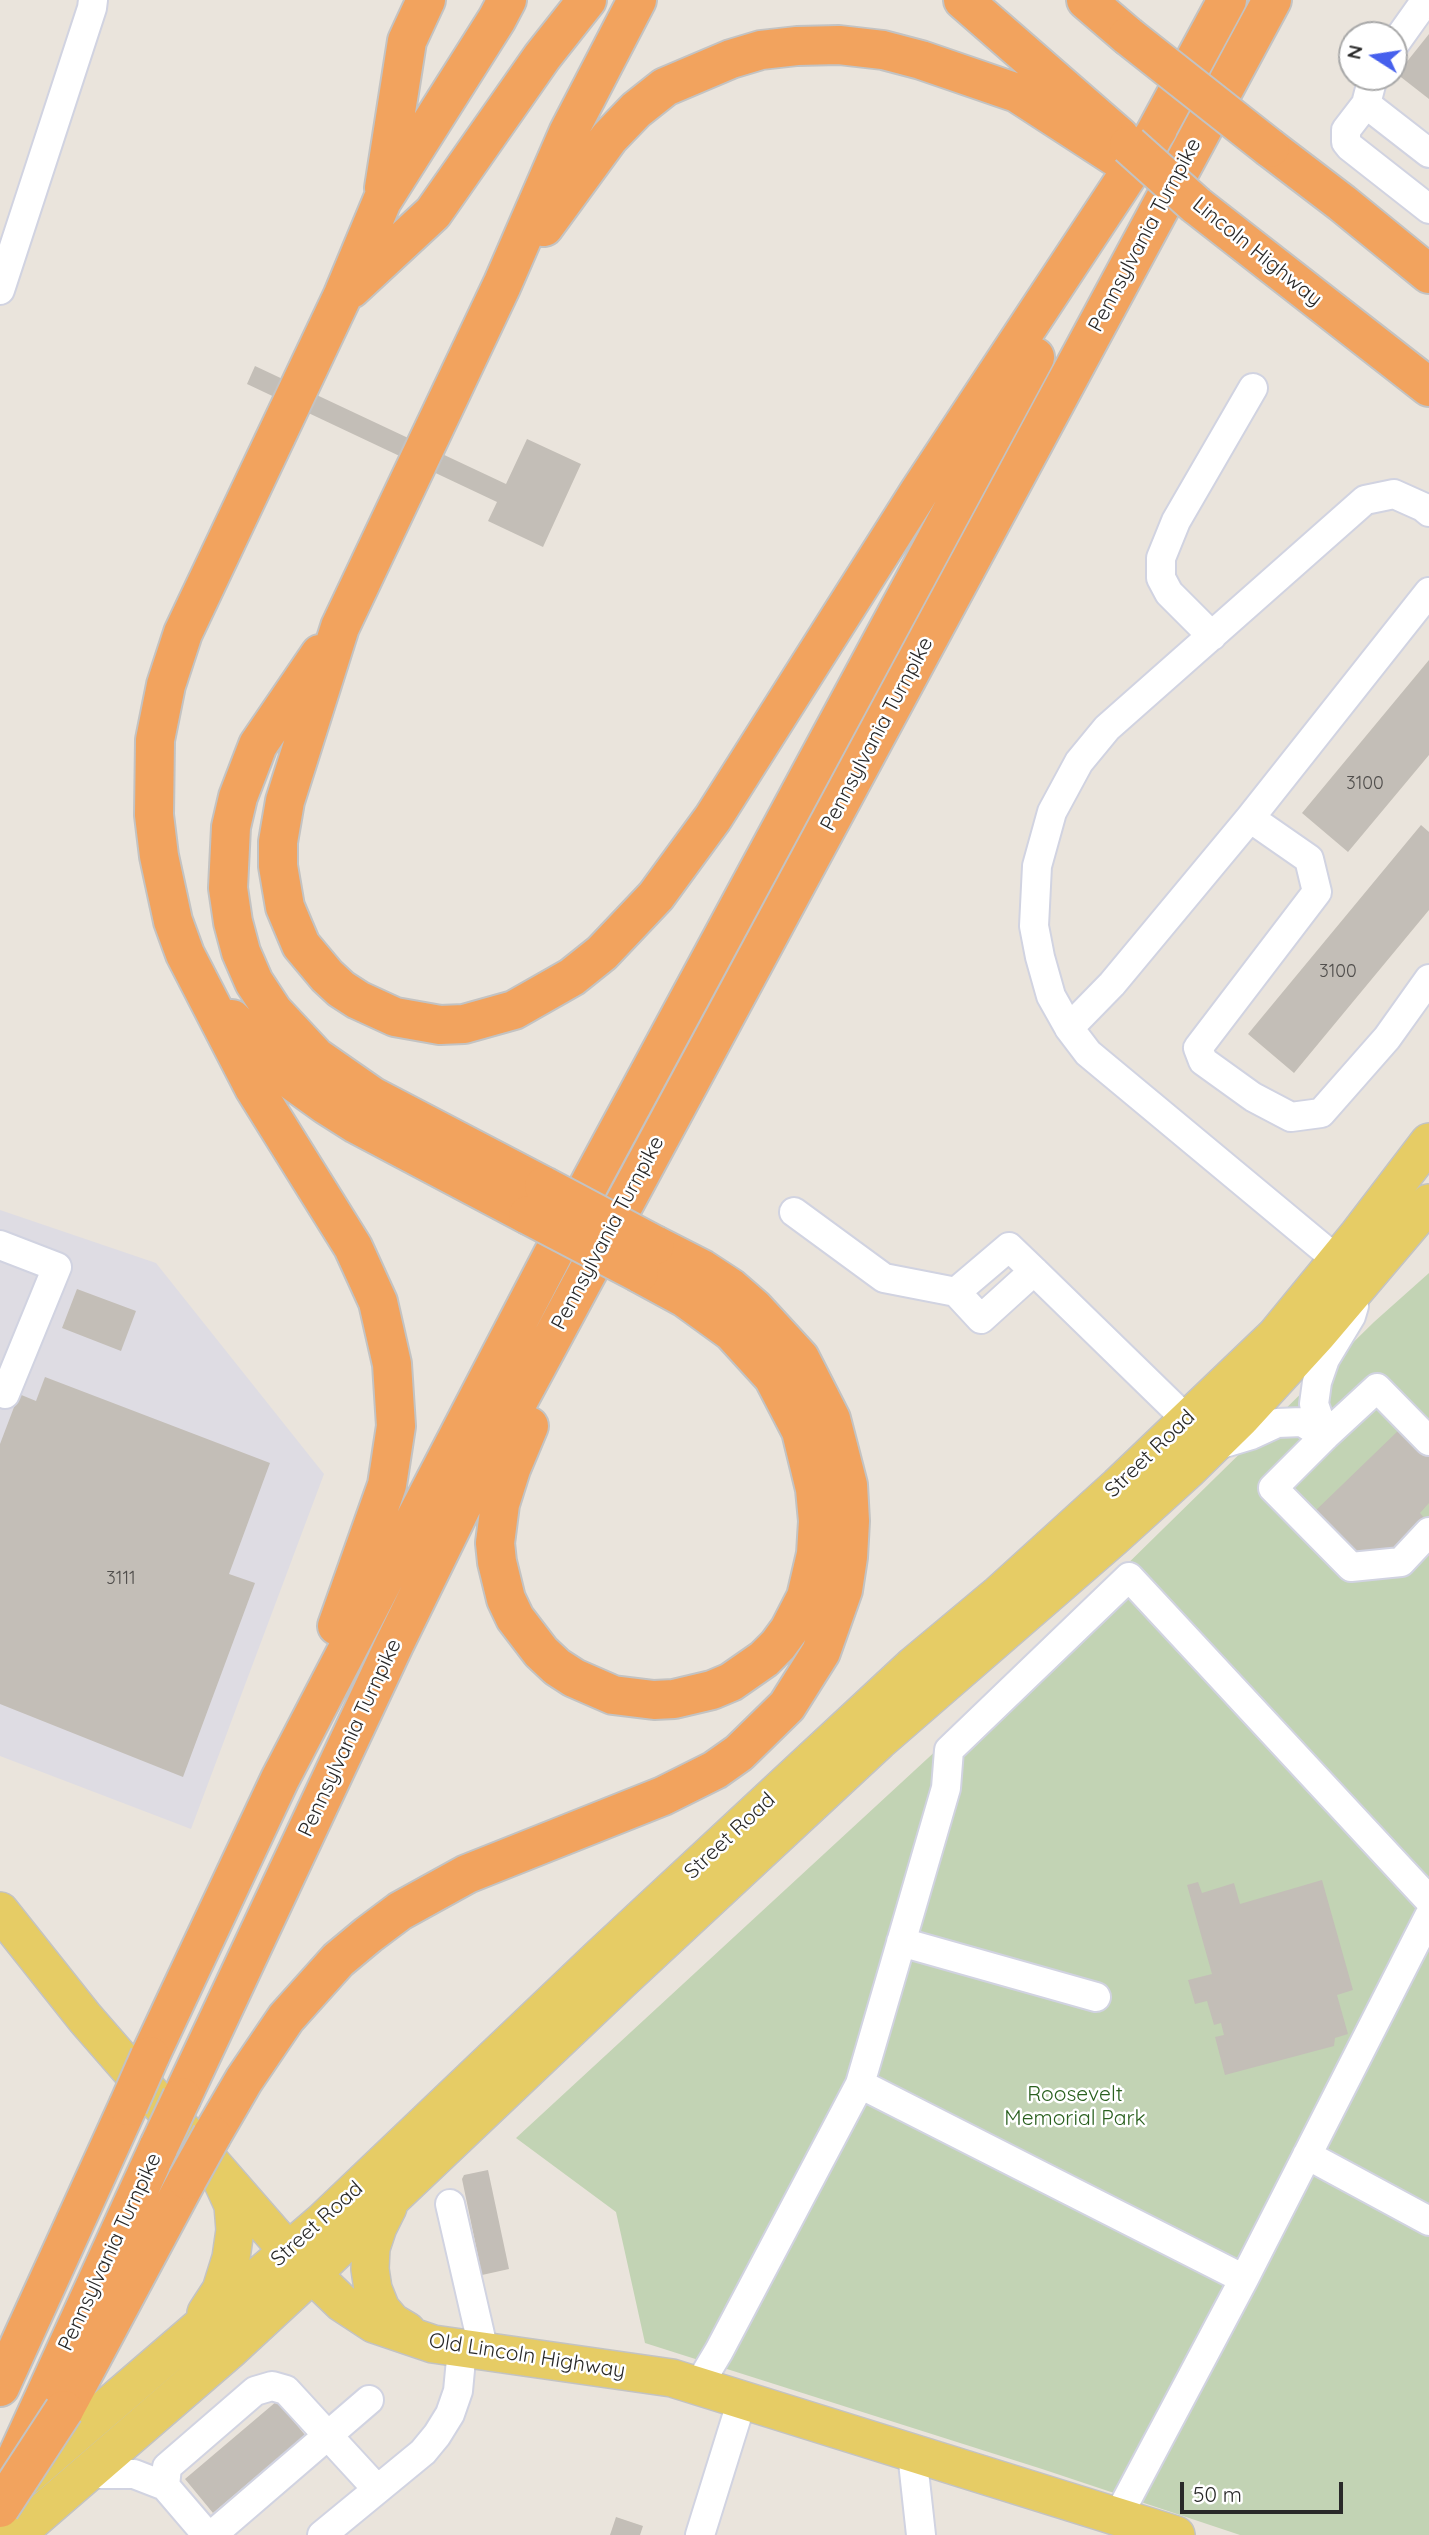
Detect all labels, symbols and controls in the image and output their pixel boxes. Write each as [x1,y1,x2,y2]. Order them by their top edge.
north arrow [1338,21,1408,91]
text: N [1341,43,1368,61]
street label: Pennsylvania Turnpike [1083,134,1207,336]
street label: Lincoln Highway [1187,192,1327,312]
street label: Pennsylvania Turnpike [815,633,939,835]
house number: 3100 [1346,773,1384,795]
house number: 3100 [1319,961,1357,983]
street label: Pennsylvania Turnpike [546,1132,670,1334]
street label: Street Road [1100,1405,1200,1503]
house number: 3111 [106,1568,136,1590]
street label: Pennsylvania Turnpike [293,1635,407,1841]
street label: Street Road [679,1787,781,1885]
park label: Roosevelt Memorial Park [1004,2082,1146,2132]
street label: Pennsylvania Turnpike [53,2149,167,2355]
street label: Street Road [266,2176,368,2272]
street label: Old Lincoln Highway [427,2328,627,2384]
scale bar [1184,2468,1347,2512]
text: 50 m [1193,2481,1242,2507]

